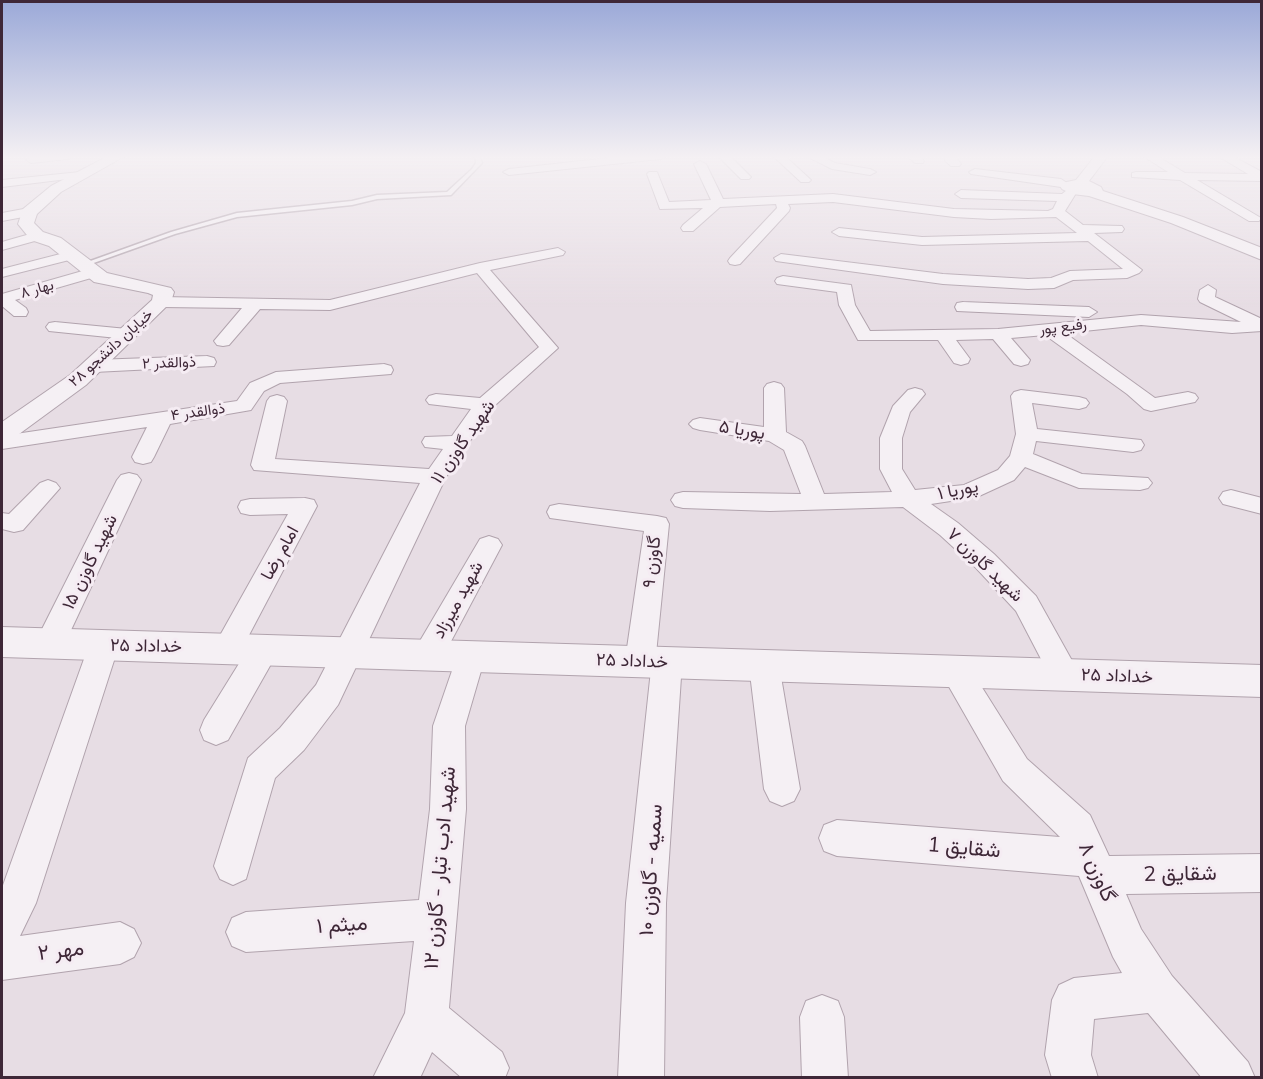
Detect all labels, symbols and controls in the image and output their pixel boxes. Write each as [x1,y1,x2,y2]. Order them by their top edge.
street label: بهار ۸ [18,276,56,302]
street label: خیابان دانشجو ۲۸ [65,306,157,390]
street label: رفیع پور [1038,315,1088,339]
street label: ذوالقدر ۲ [142,353,196,373]
street label: شهید گاوزن ۱۱ [426,396,500,488]
street label: ذوالقدر ۴ [170,399,226,425]
street label: پوریا ۵ [717,416,767,444]
street label: پوریا ۱ [936,475,980,505]
street label: شهید گاوزن ۱۵ [58,511,122,613]
street label: امام رضا [256,522,304,584]
street label: شهید گاوزن ۷ [942,523,1028,607]
street label: گاوزن ۹ [638,535,666,589]
street label: شهید میرزاد [428,558,488,642]
street label: خداداد ۲۵ [110,635,182,657]
street label: خداداد ۲۵ [596,649,668,673]
street label: خداداد ۲۵ [1081,664,1153,688]
street label: شهید ادب تبار - گاوزن ۱۲ [419,765,461,971]
street label: سمیه - گاوزن ۱۰ [634,803,668,937]
street label: شقایق 1 [926,832,1002,864]
street label: گاوزن ۸ [1073,838,1121,906]
street label: شقایق 2 [1143,861,1217,887]
street label: میثم ۱ [316,911,368,939]
street label: مهر ۲ [37,936,85,966]

